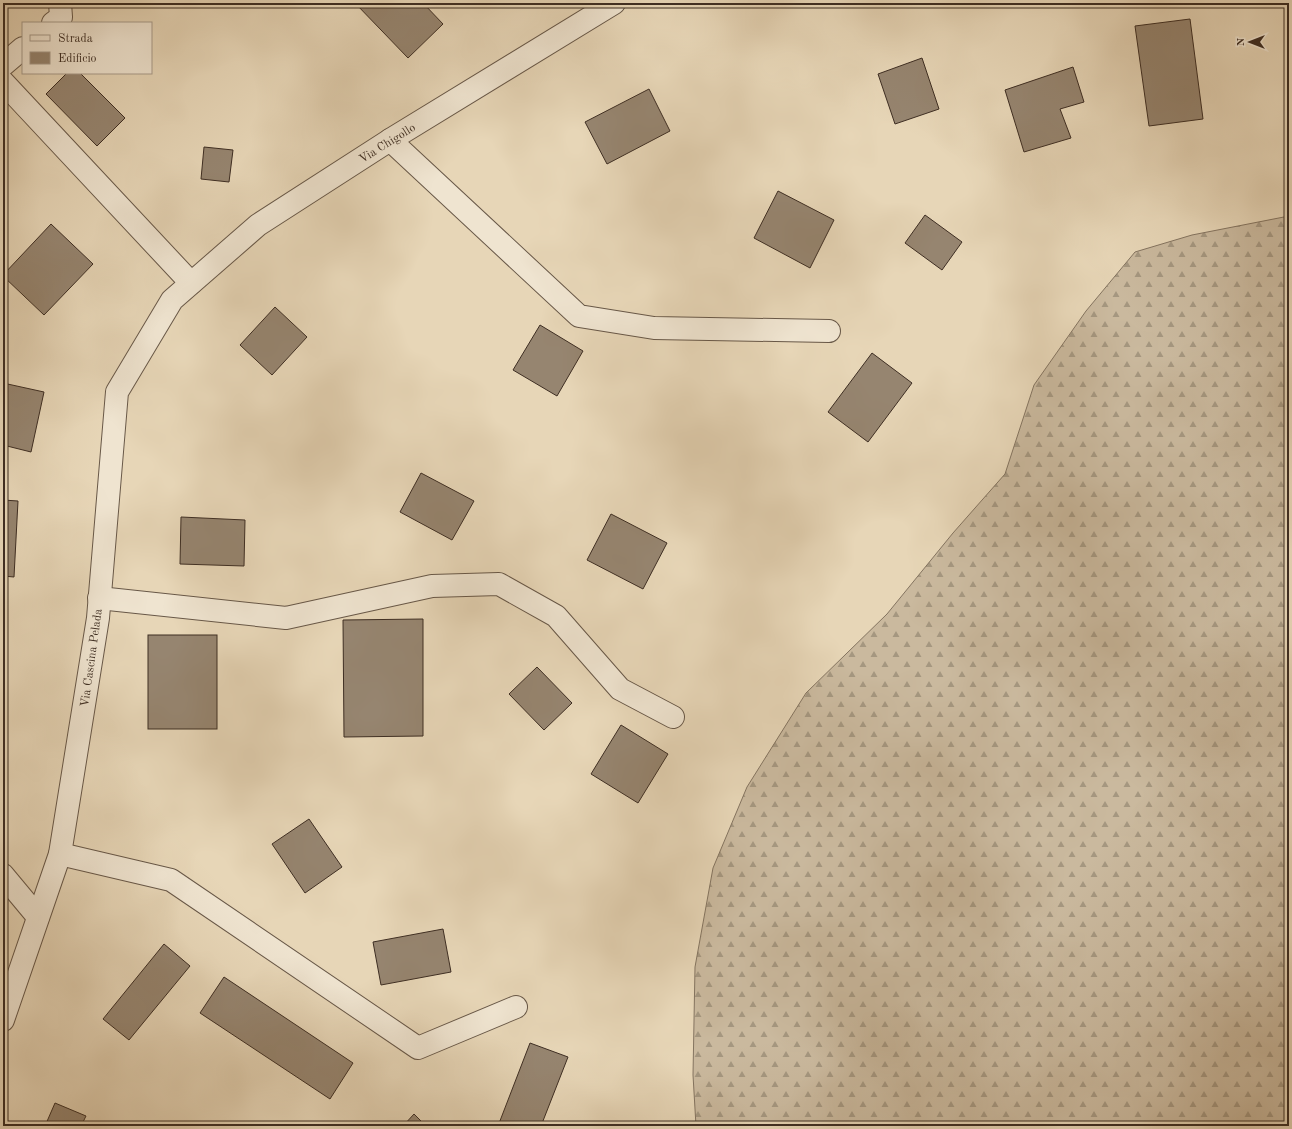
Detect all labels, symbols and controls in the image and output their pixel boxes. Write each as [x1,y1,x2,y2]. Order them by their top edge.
legend [22,22,152,74]
north arrow [1230,22,1270,62]
text: Strada [58,33,93,45]
text: N [1236,37,1247,46]
text: Edificio [58,53,97,65]
street label: Via Chigollo [357,122,418,166]
street label: Via Cascina Pelada [79,608,105,708]

